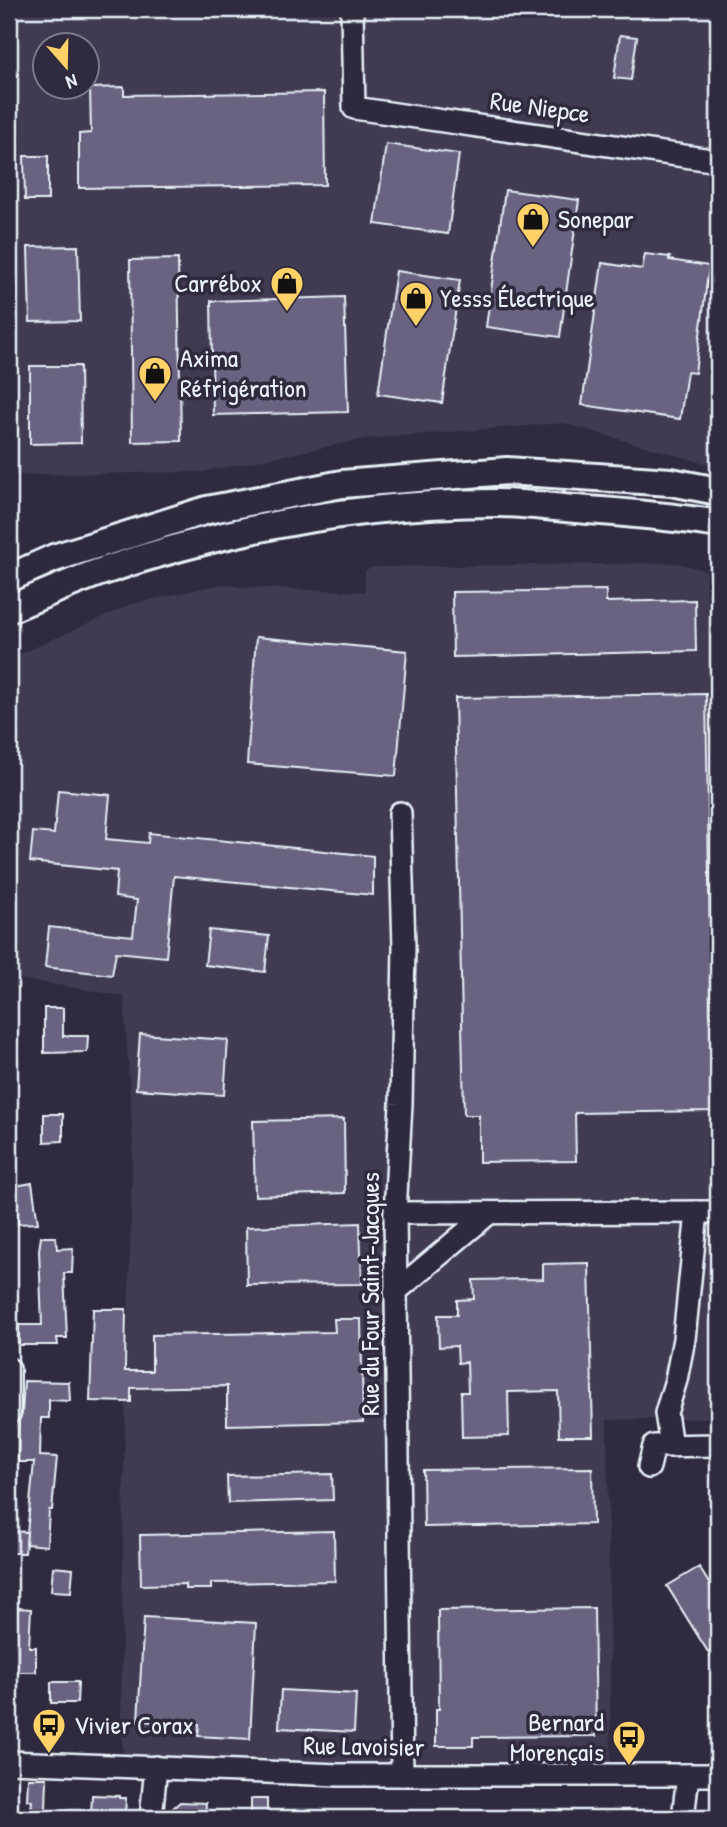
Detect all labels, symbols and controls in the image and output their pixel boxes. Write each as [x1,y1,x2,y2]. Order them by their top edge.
north arrow [32,32,102,102]
text: N [63,68,81,96]
street label: Rue Niepce [488,82,592,131]
shop icon: Sonepar [514,200,552,249]
place label: Sonepar [558,201,634,236]
shop icon: Carrébox [268,264,306,313]
place label: Carrébox [174,265,262,300]
shop icon: Yesss Électrique [397,279,435,328]
place label: Yesss Électrique [440,280,594,315]
place label: Axima Réfrigération [180,340,306,405]
shop icon: Axima Réfrigération [136,354,174,403]
street label: Rue du Four Saint-Jacques [352,1172,387,1416]
place label: Bernard Morençais [510,1704,604,1769]
bus stop icon: Vivier Corax [30,1706,68,1755]
place label: Vivier Corax [74,1707,194,1742]
bus stop icon: Bernard Morençais [610,1718,648,1767]
street label: Rue Lavoisier [303,1727,425,1764]

